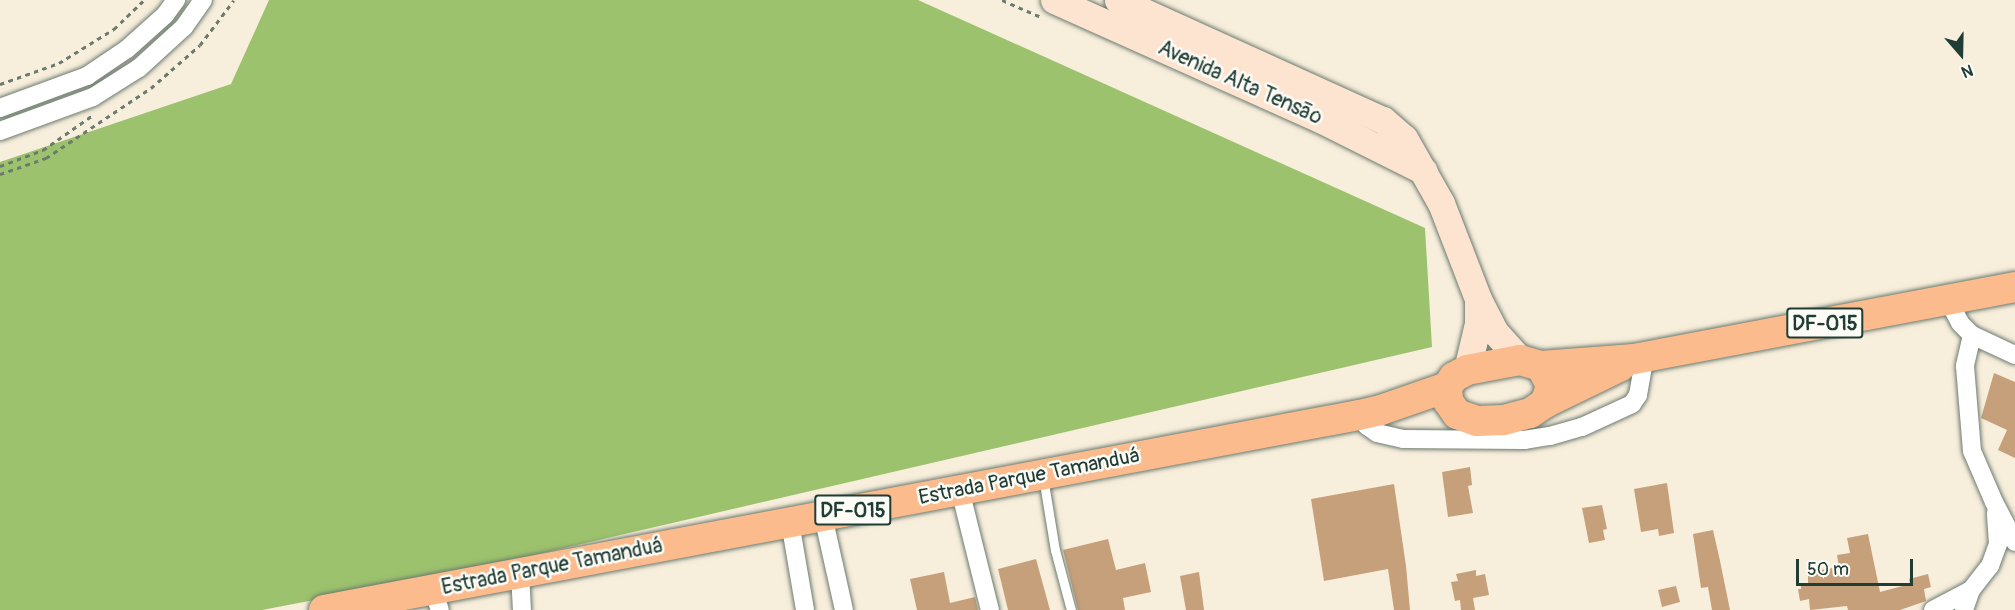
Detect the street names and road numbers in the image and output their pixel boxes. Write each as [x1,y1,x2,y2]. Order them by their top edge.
street label: Avenida Alta Tensāo [1154,36,1326,130]
road number: DF-015 [1786,306,1864,340]
street label: Estrada Parque Tamanduá [916,443,1142,511]
road number: DF-015 [814,493,892,527]
street label: Estrada Parque Tamanduá [439,533,665,601]

